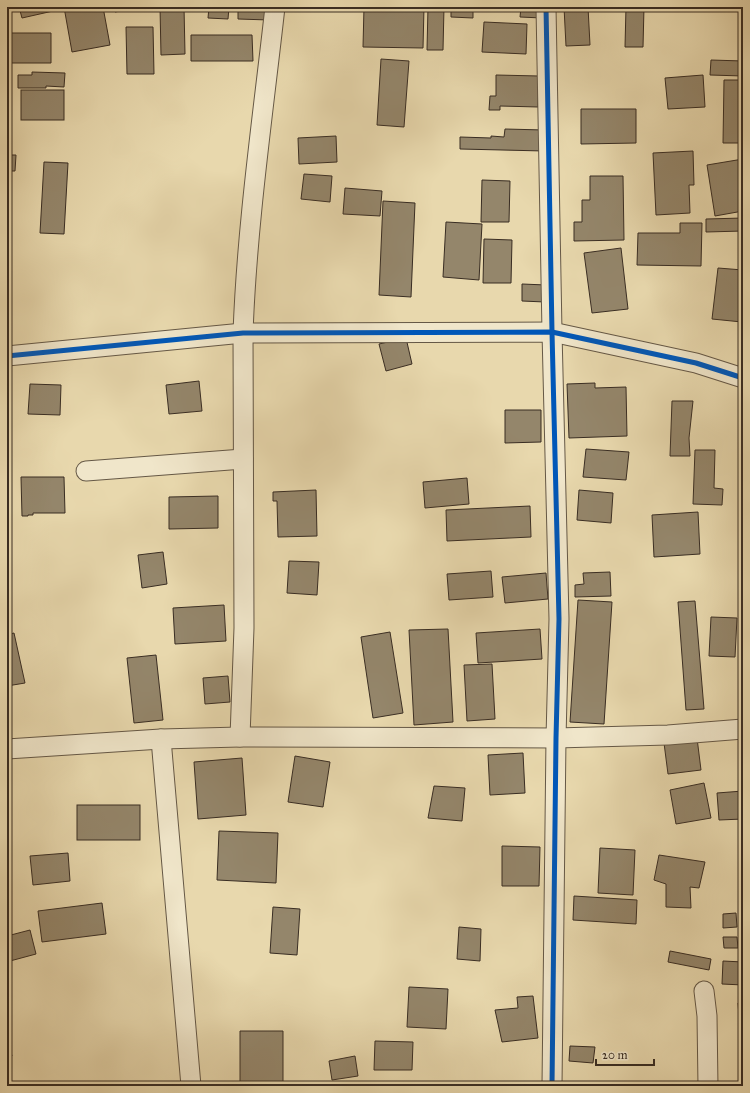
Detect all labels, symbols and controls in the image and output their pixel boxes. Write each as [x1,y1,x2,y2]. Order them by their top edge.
scale bar [596,1041,654,1067]
text: 20 m [602,1048,628,1062]

